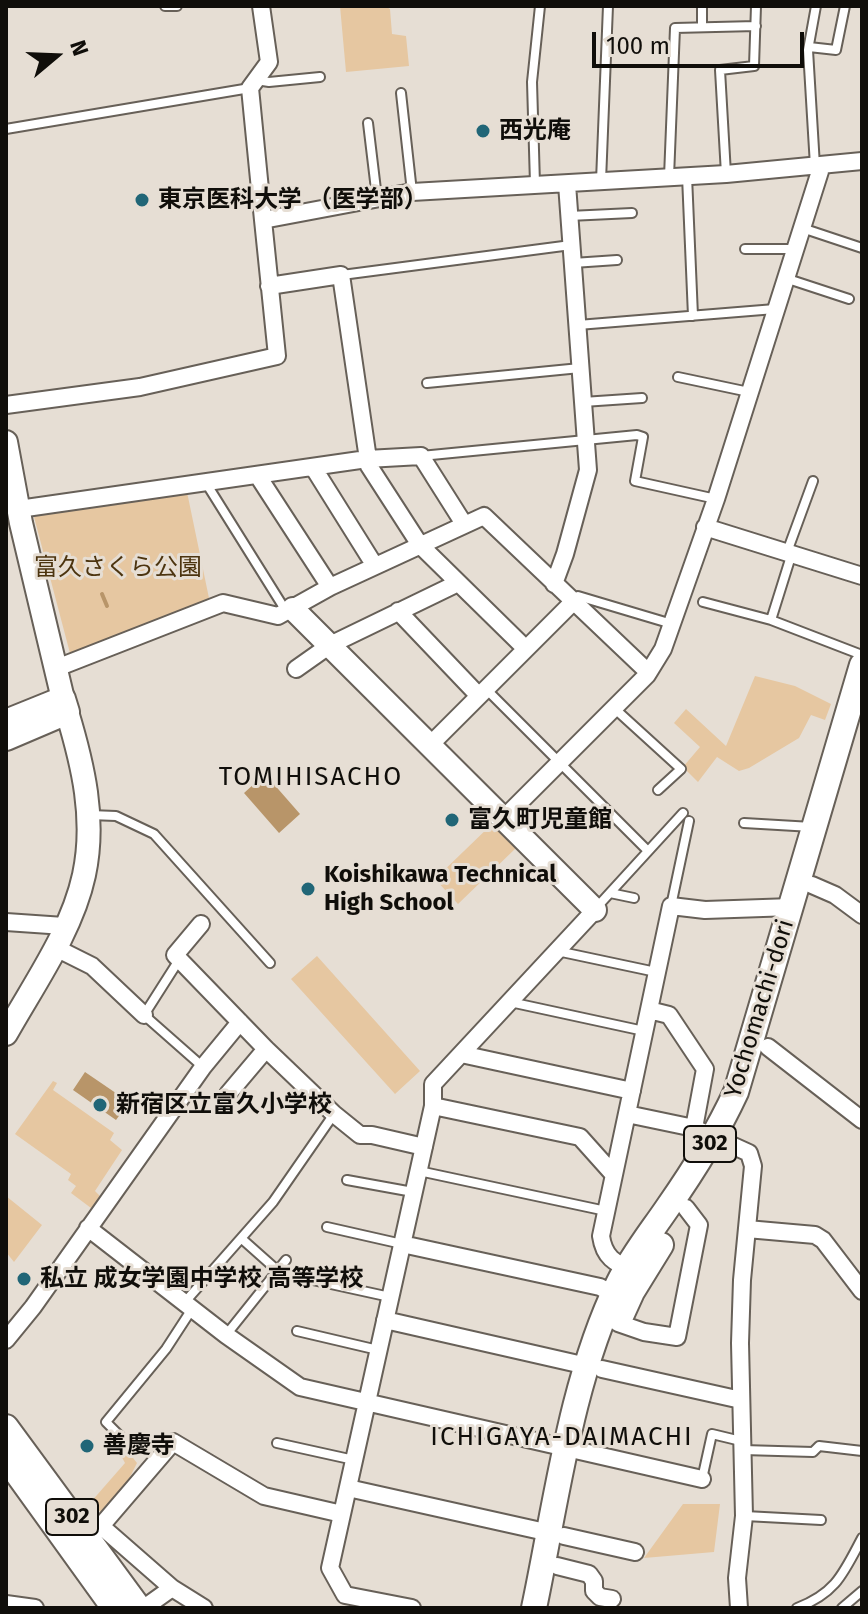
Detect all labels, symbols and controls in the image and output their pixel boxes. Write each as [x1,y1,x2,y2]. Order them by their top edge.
north arrow [16,16,96,96]
scale bar [596,16,808,66]
text: 100 m [606,32,670,60]
text: N [64,37,94,59]
place label: 西光庵 [499,117,571,145]
marker: 西光庵 [474,122,492,140]
place label: 東京医科大学 （医学部） [158,186,428,214]
marker: 東京医科大学 （医学部） [133,191,151,209]
park label: 富久さくら公園 [34,554,202,582]
district label: TOMIHISACHO [219,762,403,794]
place label: 富久町児童館 [468,806,612,834]
marker: 富久町児童館 [443,811,461,829]
place label: Koishikawa Technical High School [324,861,556,917]
marker: Koishikawa Technical High School [299,880,317,898]
street label: Yochomachi-dori [719,916,801,1102]
place label: 新宿区立富久小学校 [116,1091,332,1119]
marker: 新宿区立富久小学校 [91,1096,109,1114]
road number: 302 [684,1126,736,1162]
place label: 私立 成女学園中学校 高等学校 [40,1265,363,1293]
marker: 私立 成女学園中学校 高等学校 [15,1270,33,1288]
district label: ICHIGAYA-DAIMACHI [430,1422,694,1454]
place label: 善慶寺 [103,1432,175,1460]
marker: 善慶寺 [78,1437,96,1455]
road number: 302 [46,1499,98,1535]

